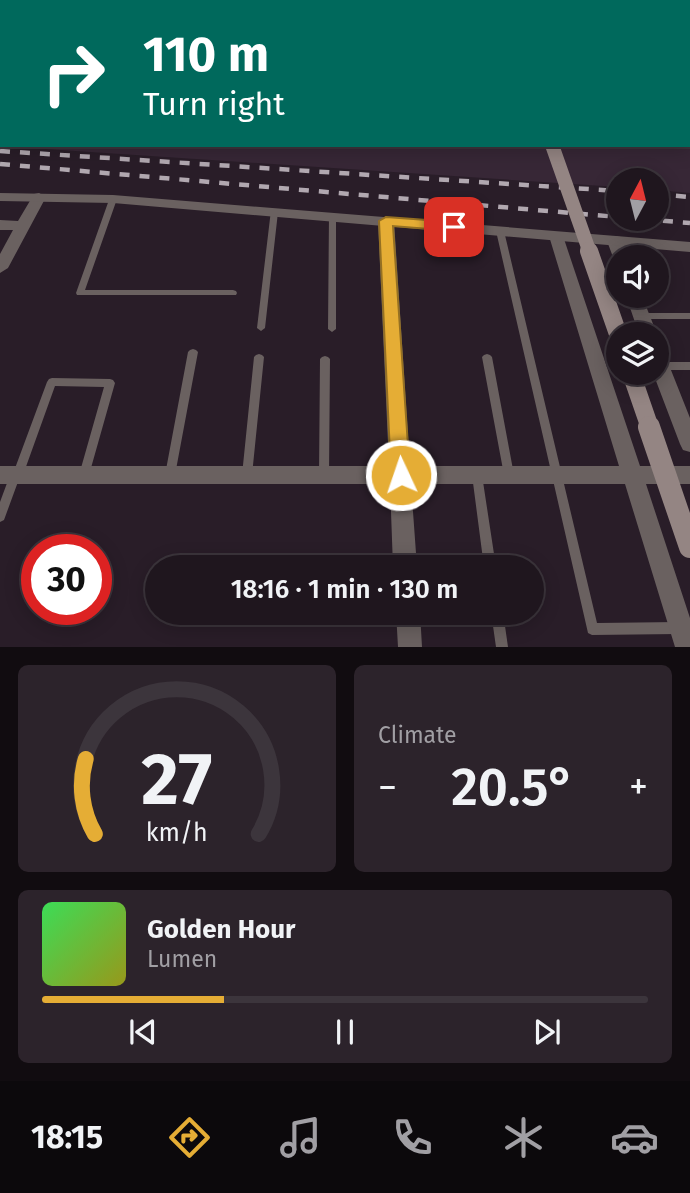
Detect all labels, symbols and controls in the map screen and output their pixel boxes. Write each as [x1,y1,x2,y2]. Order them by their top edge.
text: 110 m [143,25,269,84]
icon: right [28,28,119,119]
text: Turn right [143,85,285,123]
north arrow [606,168,668,231]
map controls [606,168,669,385]
pin [424,197,484,257]
icon: arrive [435,208,473,246]
button: sound [606,245,669,308]
button: layers [606,322,669,385]
position arrow [364,438,438,512]
speed limit sign: 30 [21,534,112,625]
text: 18:16 · 1 min · 130 m [231,574,458,605]
text: Climate [378,721,457,749]
text: 27 [142,737,212,824]
text: 20.5° [451,756,575,819]
text: − [378,764,397,810]
text: + [629,764,648,810]
text: km/h [146,818,208,848]
text: Golden Hour [147,914,295,945]
text: Lumen [147,945,217,973]
icon: previous [124,1013,162,1051]
icon: pause [326,1013,364,1051]
icon: next [528,1013,566,1051]
icon: directions [165,1113,214,1162]
icon: music [276,1113,325,1162]
icon: phone [388,1113,437,1162]
icon: climate [499,1113,548,1162]
icon: car [610,1113,659,1162]
text: 18:15 [31,1118,103,1156]

